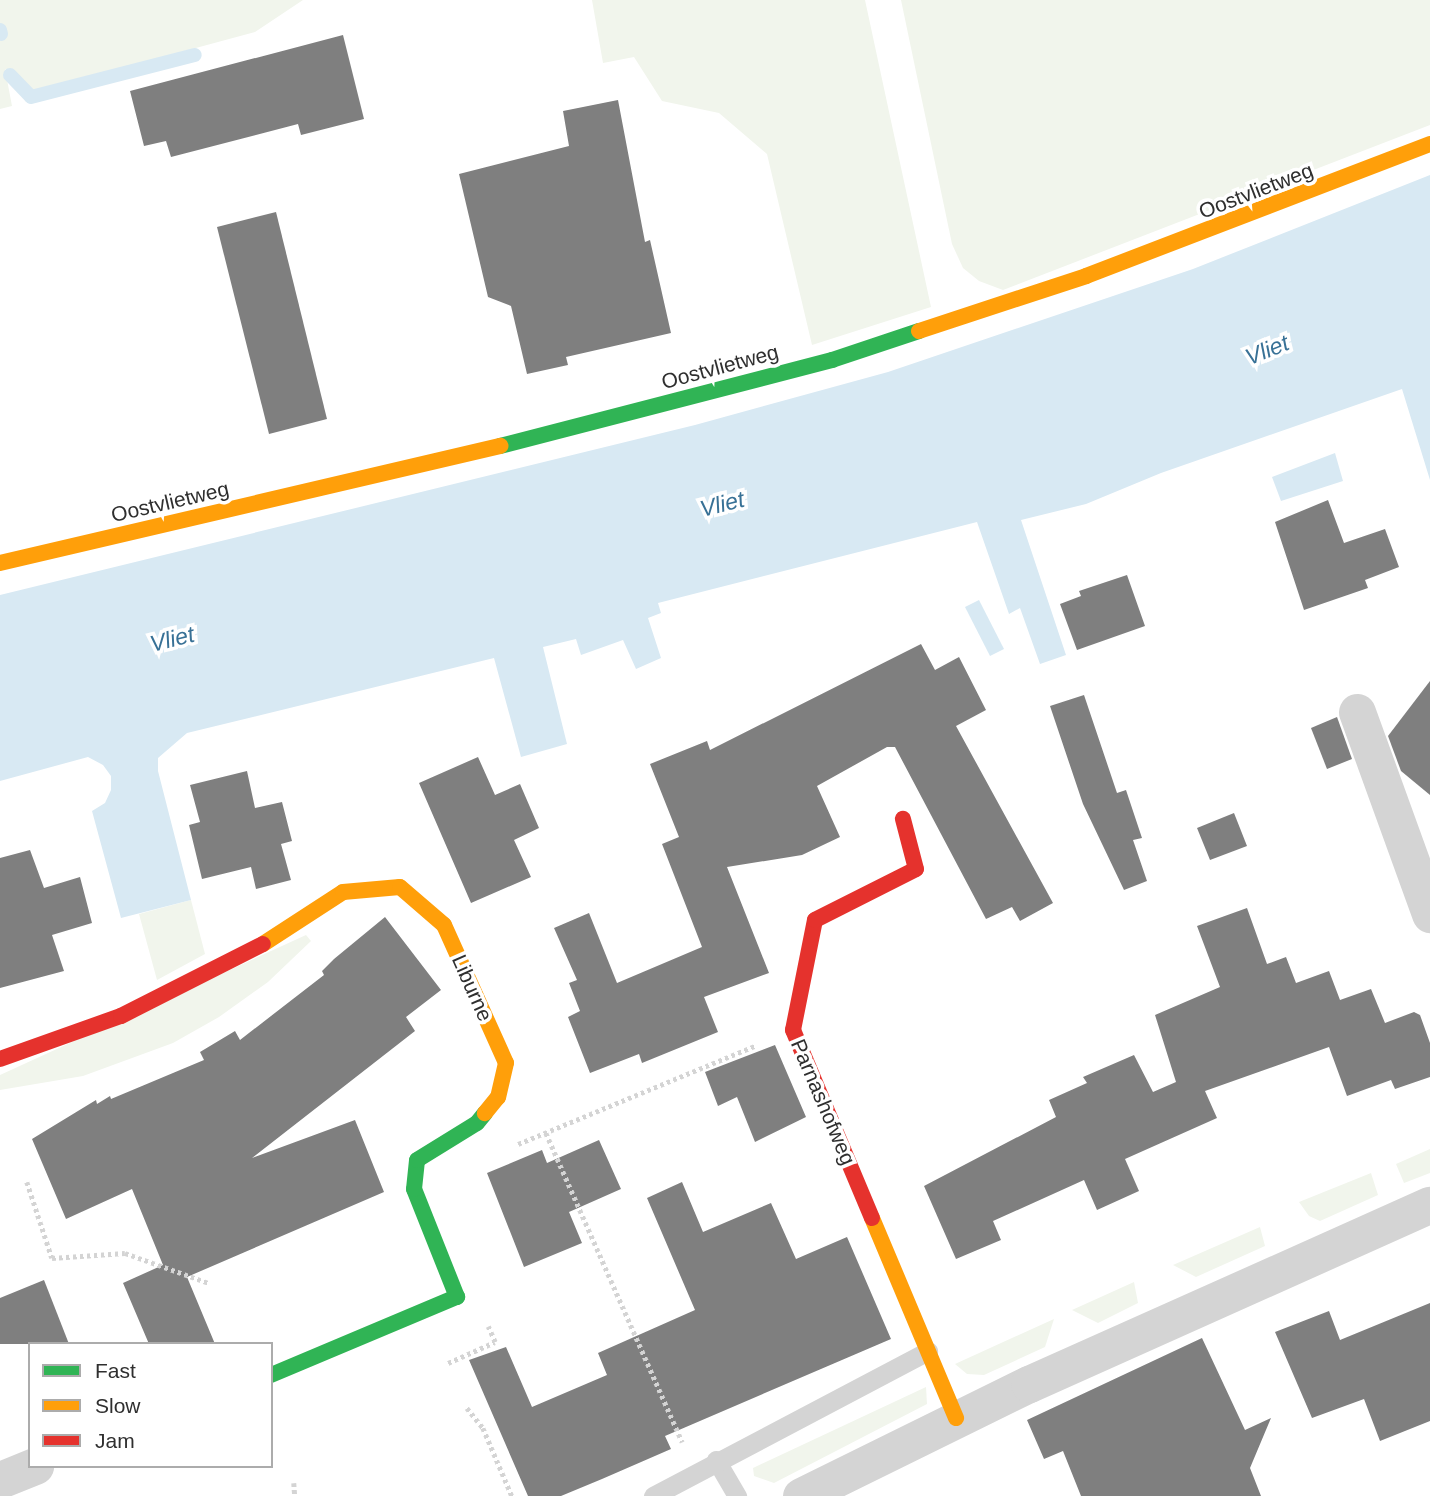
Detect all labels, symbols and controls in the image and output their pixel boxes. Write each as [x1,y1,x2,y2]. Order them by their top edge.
street label: Oostvlietweg [1195,158,1317,224]
water label: Vliet [1241,329,1293,371]
street label: Oostvlietweg [659,339,781,395]
street label: Oostvlietweg [109,476,231,528]
water label: Vliet [697,485,747,523]
water label: Vliet [147,620,197,658]
street label: Liburne [446,951,498,1025]
street label: Parnashofweg [785,1035,861,1169]
legend [28,1342,273,1468]
text: Fast [95,1359,136,1382]
text: Slow [95,1394,141,1417]
text: Jam [95,1429,135,1452]

